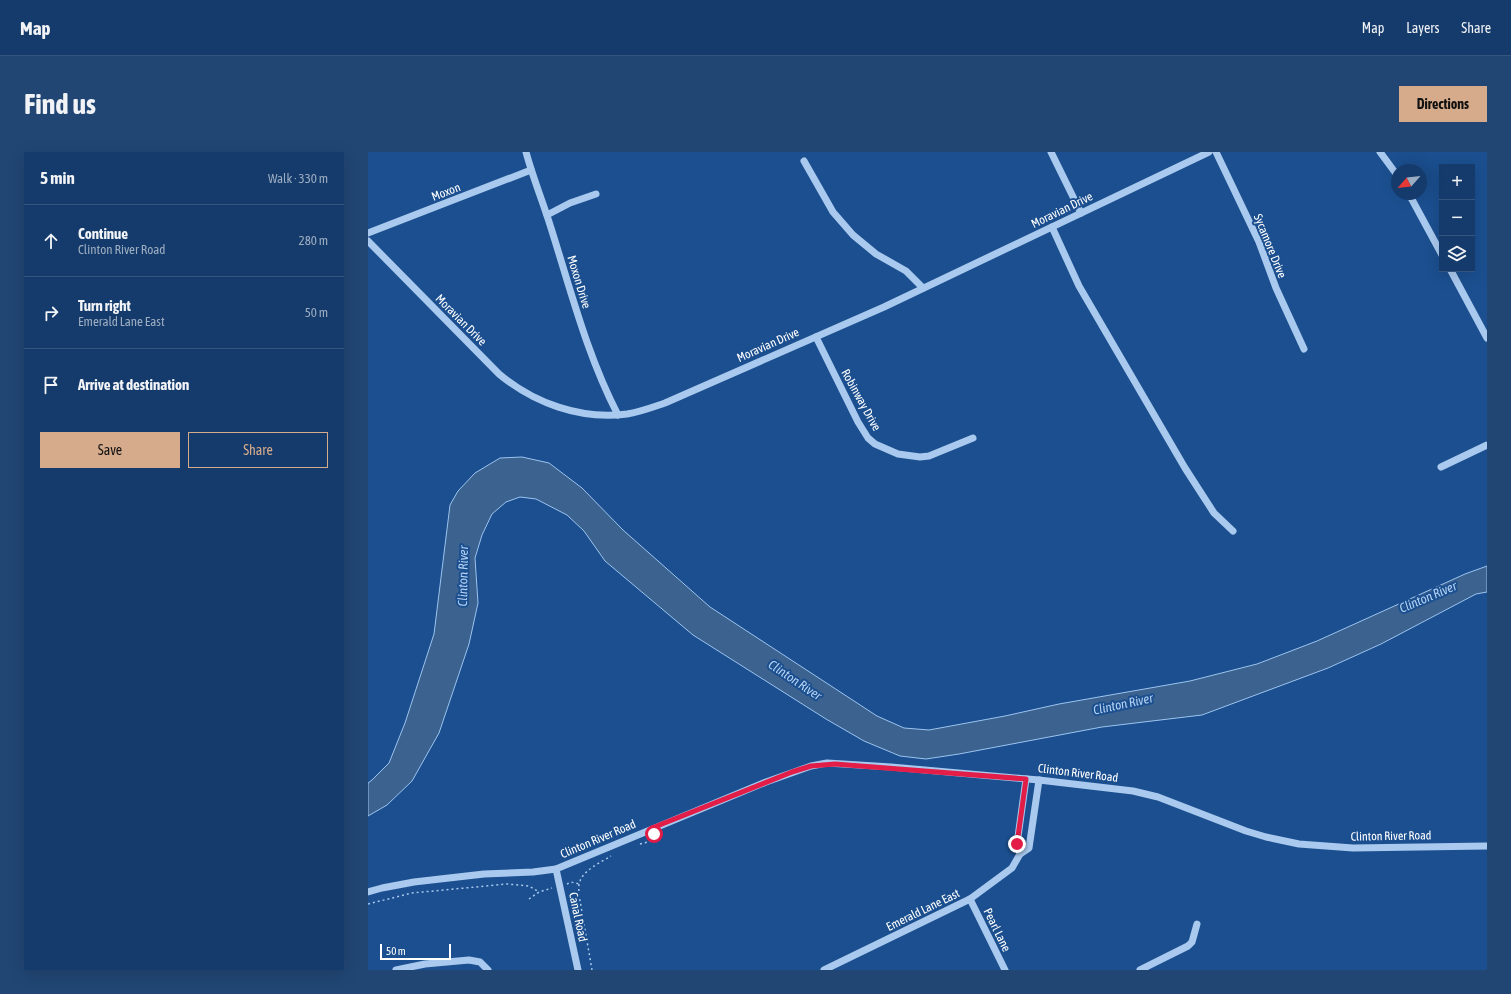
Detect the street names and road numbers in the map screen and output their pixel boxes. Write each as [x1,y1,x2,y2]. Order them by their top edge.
street label: Moxon [430,180,462,204]
street label: Moravian Drive [1029,189,1095,231]
street label: Sycamore Drive [1251,212,1289,280]
street label: Moxon Drive [564,254,594,310]
street label: Moravian Drive [433,292,489,348]
street label: Moravian Drive [735,325,801,365]
street label: Robinway Drive [838,367,884,433]
street label: Clinton River Road [1037,761,1119,785]
street label: Clinton River Road [558,817,638,861]
street label: Clinton River Road [1351,828,1431,844]
street label: Emerald Lane East [884,886,963,934]
street label: Canal Road [566,891,590,943]
street label: Pearl Lane [980,906,1014,954]

